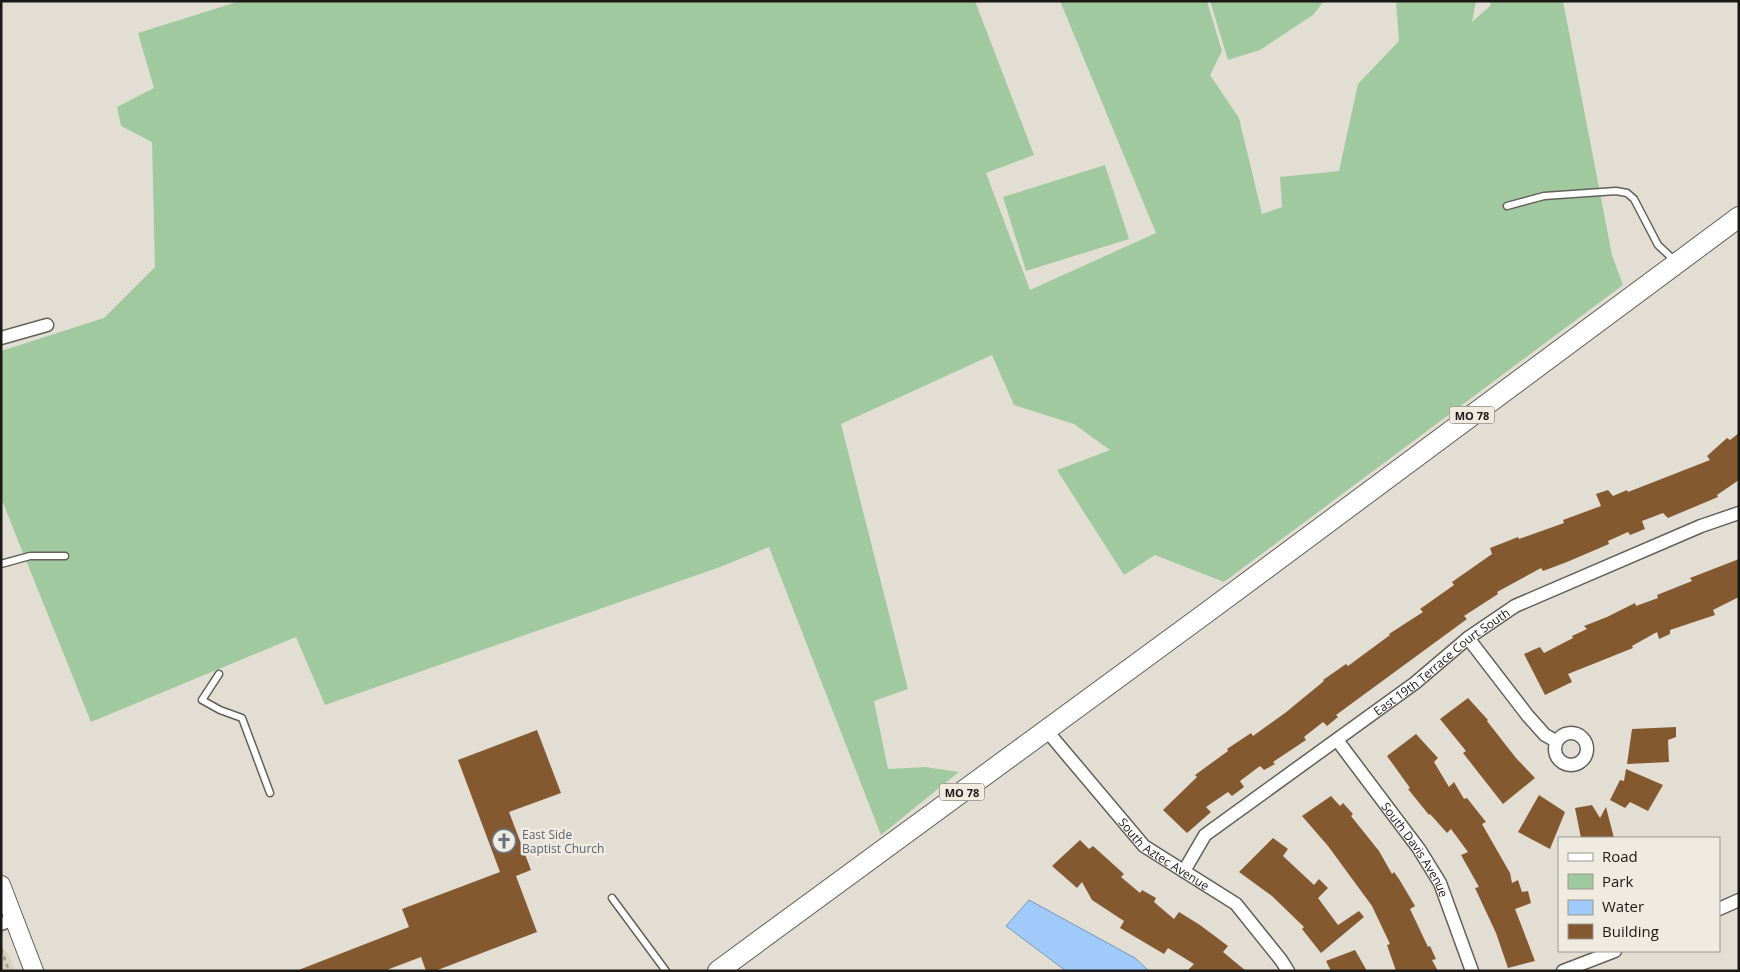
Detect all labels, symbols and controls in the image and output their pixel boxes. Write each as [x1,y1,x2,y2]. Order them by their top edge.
road number: MO 78 [1450,406,1494,424]
street label: East 19th Terrace Court South [1370,604,1513,719]
road number: MO 78 [940,784,984,800]
street label: South Davis Avenue [1378,798,1453,899]
street label: South Aztec Avenue [1115,814,1213,894]
place label: East Side Baptist Church [522,826,604,857]
church icon: East Side Baptist Church [491,828,517,854]
legend [1558,837,1720,952]
text: Road [1602,846,1638,866]
text: Park [1602,871,1633,891]
text: Water [1602,896,1644,916]
text: Building [1602,921,1659,941]

